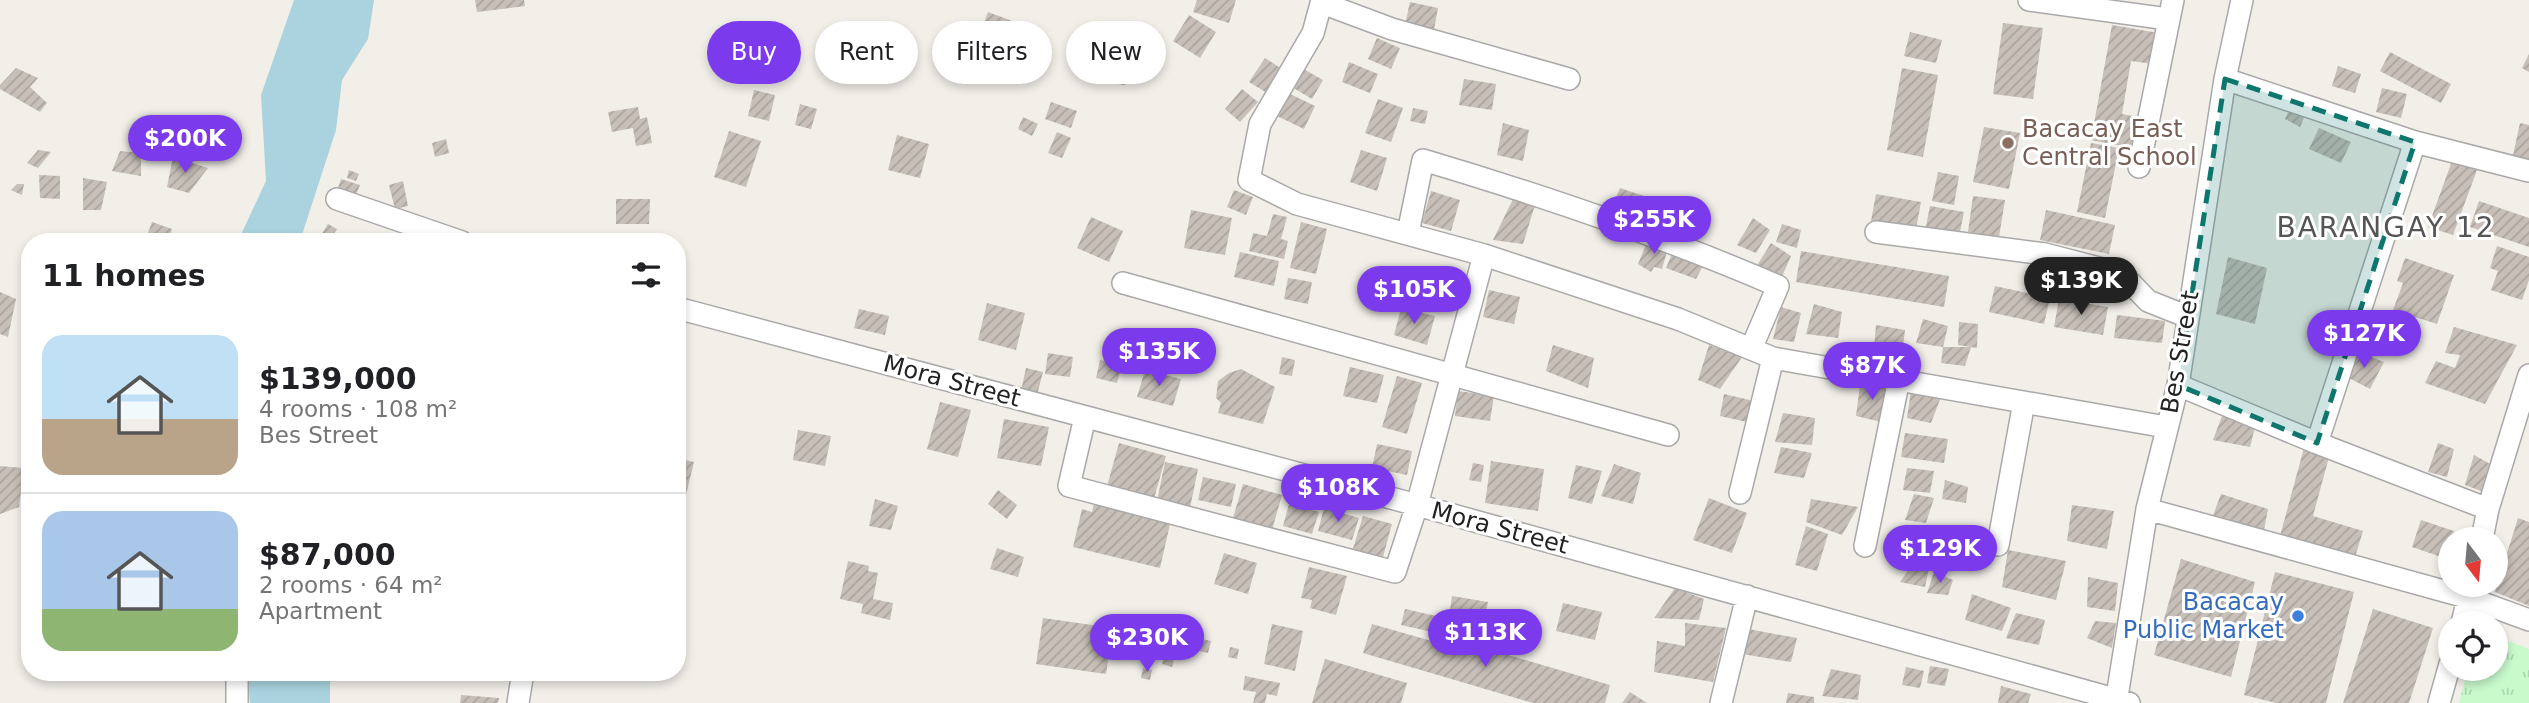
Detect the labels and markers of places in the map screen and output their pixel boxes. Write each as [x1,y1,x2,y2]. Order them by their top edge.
place label: Bacacay East Central School [2022,115,2197,171]
pin: $200K [136,116,234,175]
marker: Bacacay East Central School [2000,135,2016,151]
pin: $255K [1605,196,1703,256]
pin: $139K [2032,258,2130,317]
pin: $105K [1365,266,1463,326]
pin: $127K [2315,310,2413,370]
pin: $135K [1110,328,1208,388]
pin: $87K [1831,342,1913,402]
pin: $108K [1289,464,1387,524]
pin: $129K [1891,526,1989,585]
place label: Bacacay Public Market [2123,588,2284,644]
marker: Bacacay Public Market [2290,608,2306,624]
pin: $113K [1436,610,1534,669]
pin: $230K [1098,614,1196,674]

